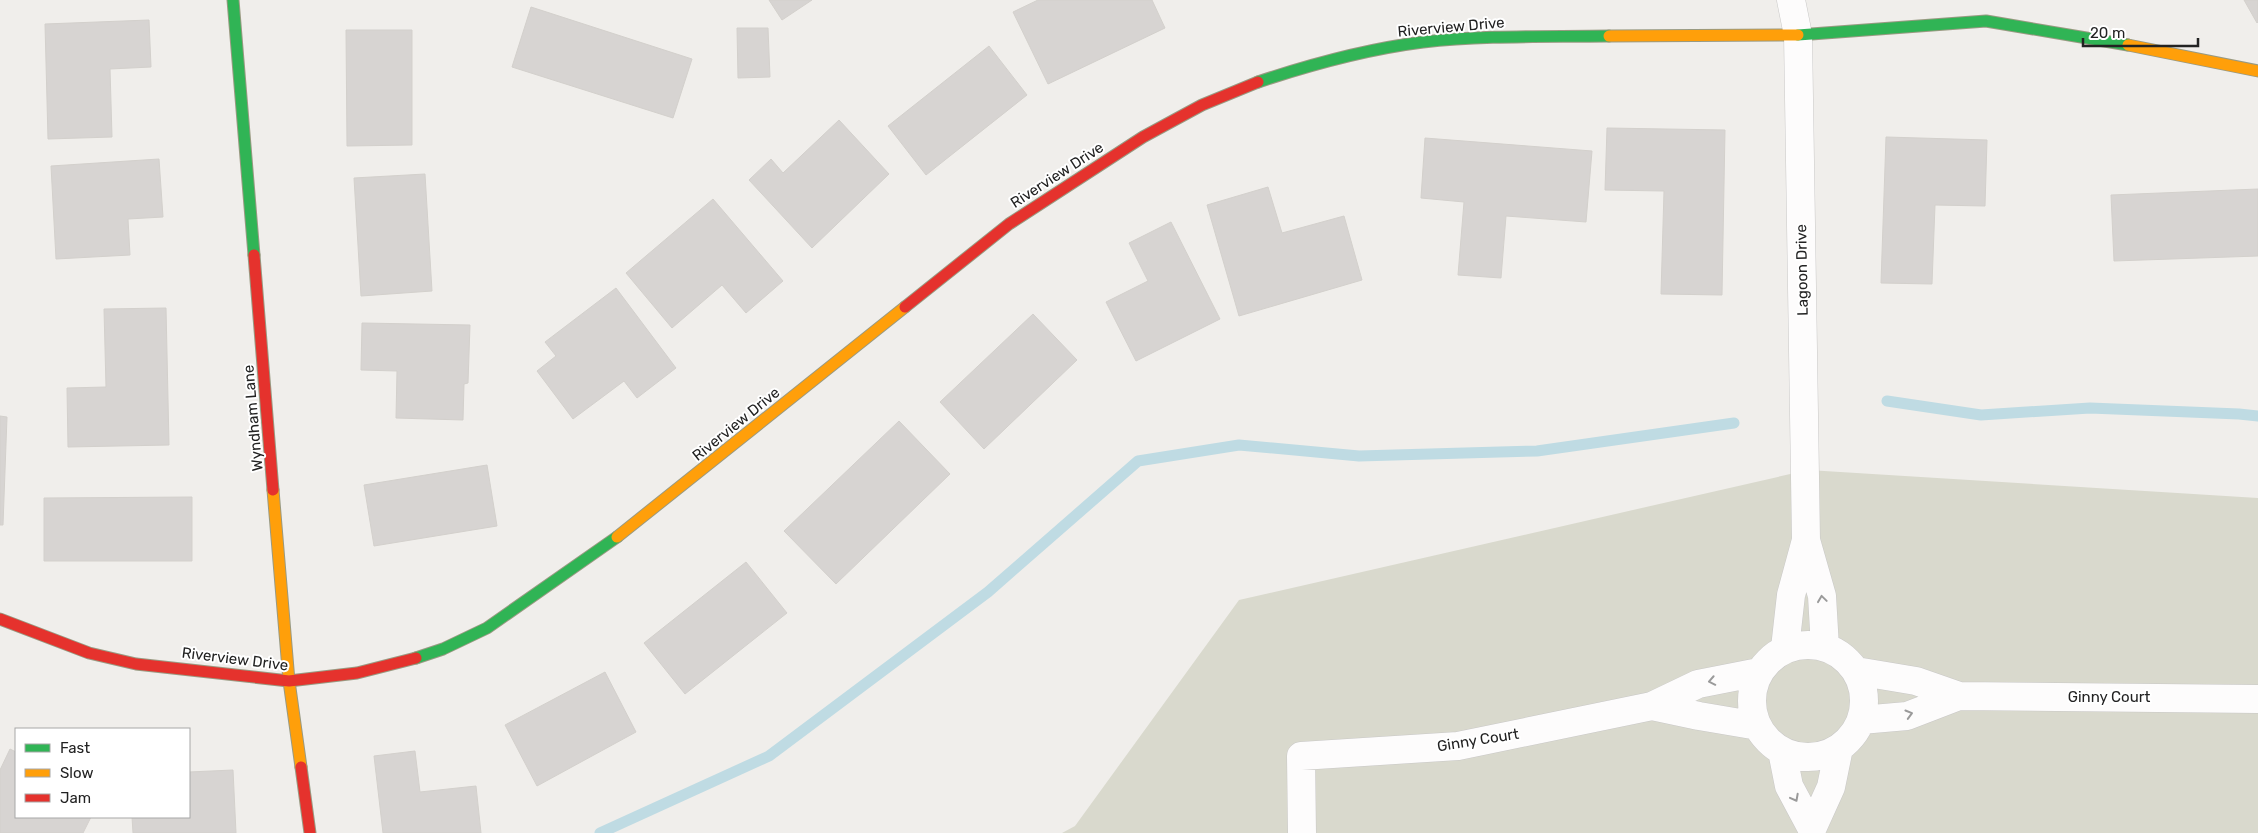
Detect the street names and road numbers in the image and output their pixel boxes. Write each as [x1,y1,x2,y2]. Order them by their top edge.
street label: Riverview Drive [1397,13,1505,41]
street label: Riverview Drive [1007,138,1107,212]
street label: Lagoon Drive [1792,224,1812,316]
street label: Wyndham Lane [239,364,267,472]
street label: Riverview Drive [689,383,783,465]
street label: Riverview Drive [181,644,289,674]
street label: Ginny Court [2068,688,2150,706]
street label: Ginny Court [1436,725,1520,755]

